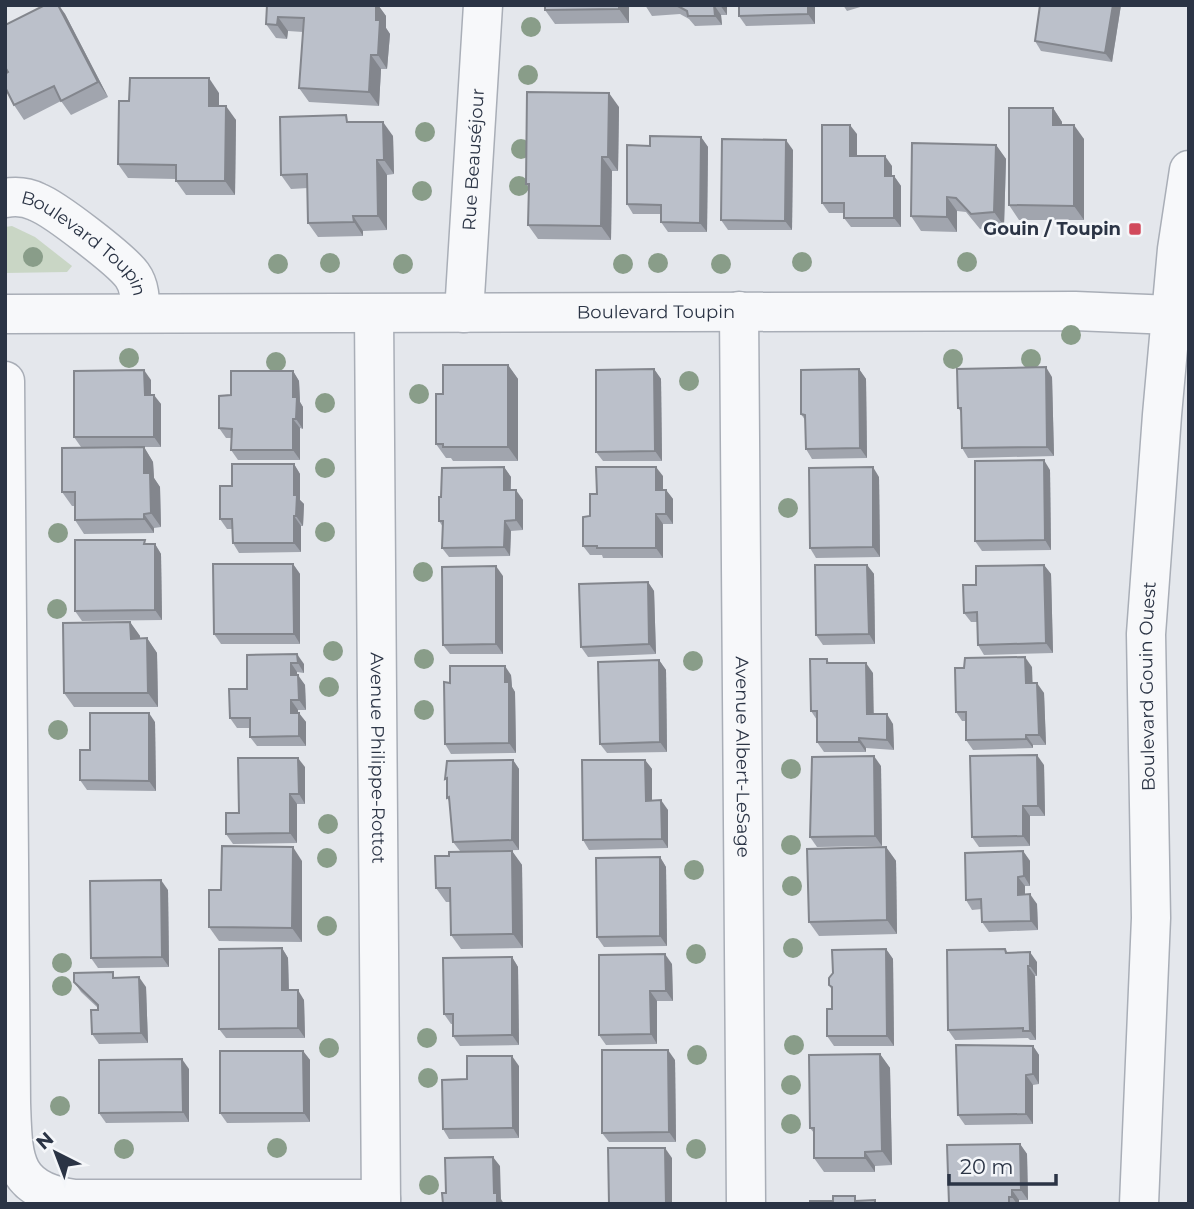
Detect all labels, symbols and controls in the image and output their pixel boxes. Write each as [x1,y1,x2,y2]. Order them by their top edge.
street label: Rue Beauséjour [458,87,489,231]
street label: Boulevard Toupin [19,186,150,298]
place label: Gouin / Toupin [983,218,1121,240]
marker: Gouin / Toupin [1127,221,1143,237]
street label: Boulevard Toupin [577,301,735,323]
street label: Boulevard Gouin Ouest [1135,581,1161,791]
street label: Avenue Philippe-Rottot [366,652,389,864]
street label: Avenue Albert-LeSage [731,656,754,858]
north arrow [21,1118,91,1188]
text: N [32,1127,58,1154]
scale bar [949,1142,1056,1186]
text: 20 m [960,1154,1014,1179]

